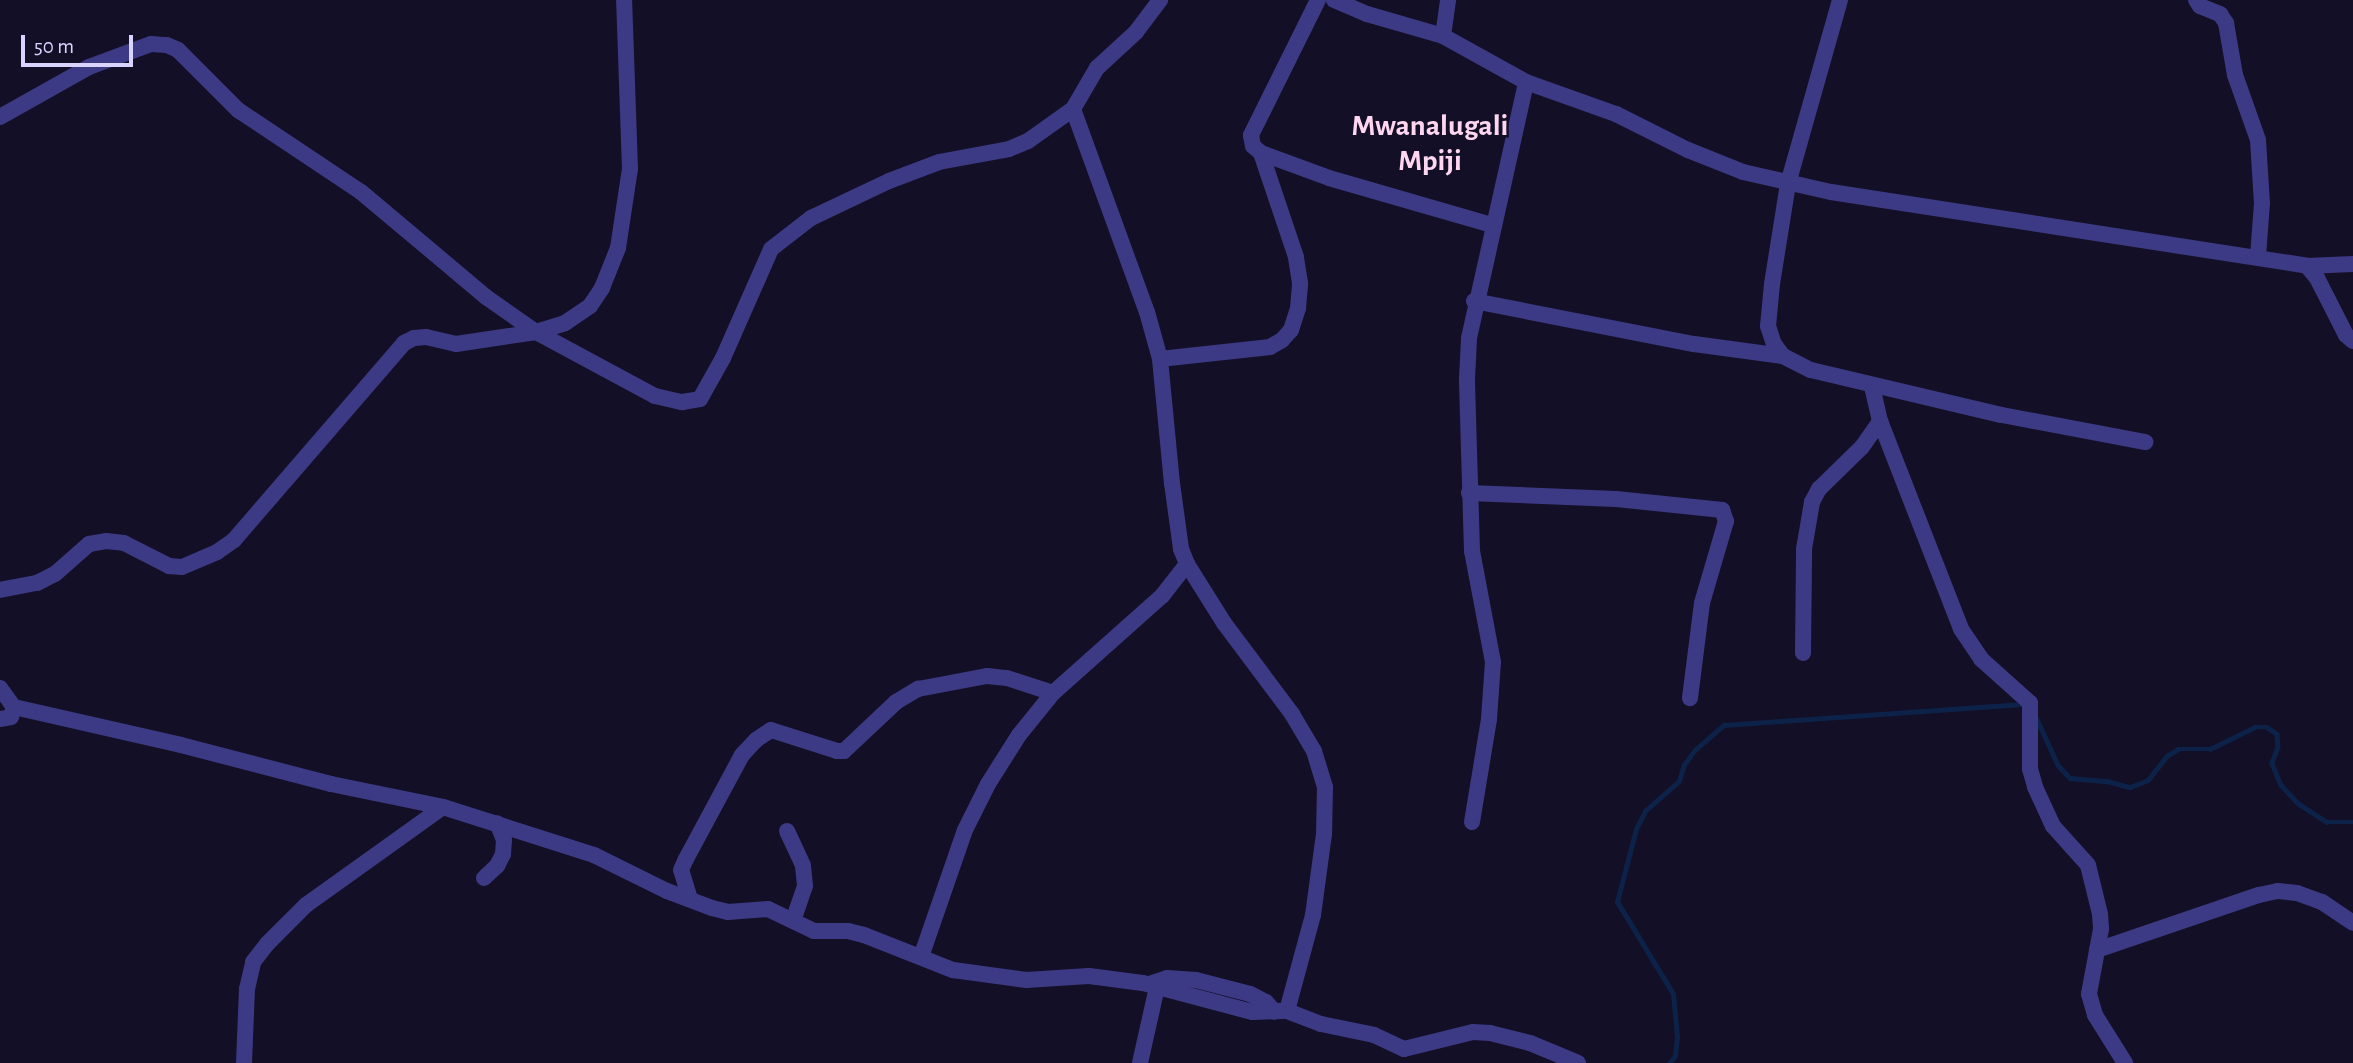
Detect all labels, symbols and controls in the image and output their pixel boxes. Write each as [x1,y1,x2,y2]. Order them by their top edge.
scale bar [24,21,136,65]
text: 50 m [34,36,74,57]
district label: Mwanalugali Mpiji [1352,108,1508,178]

